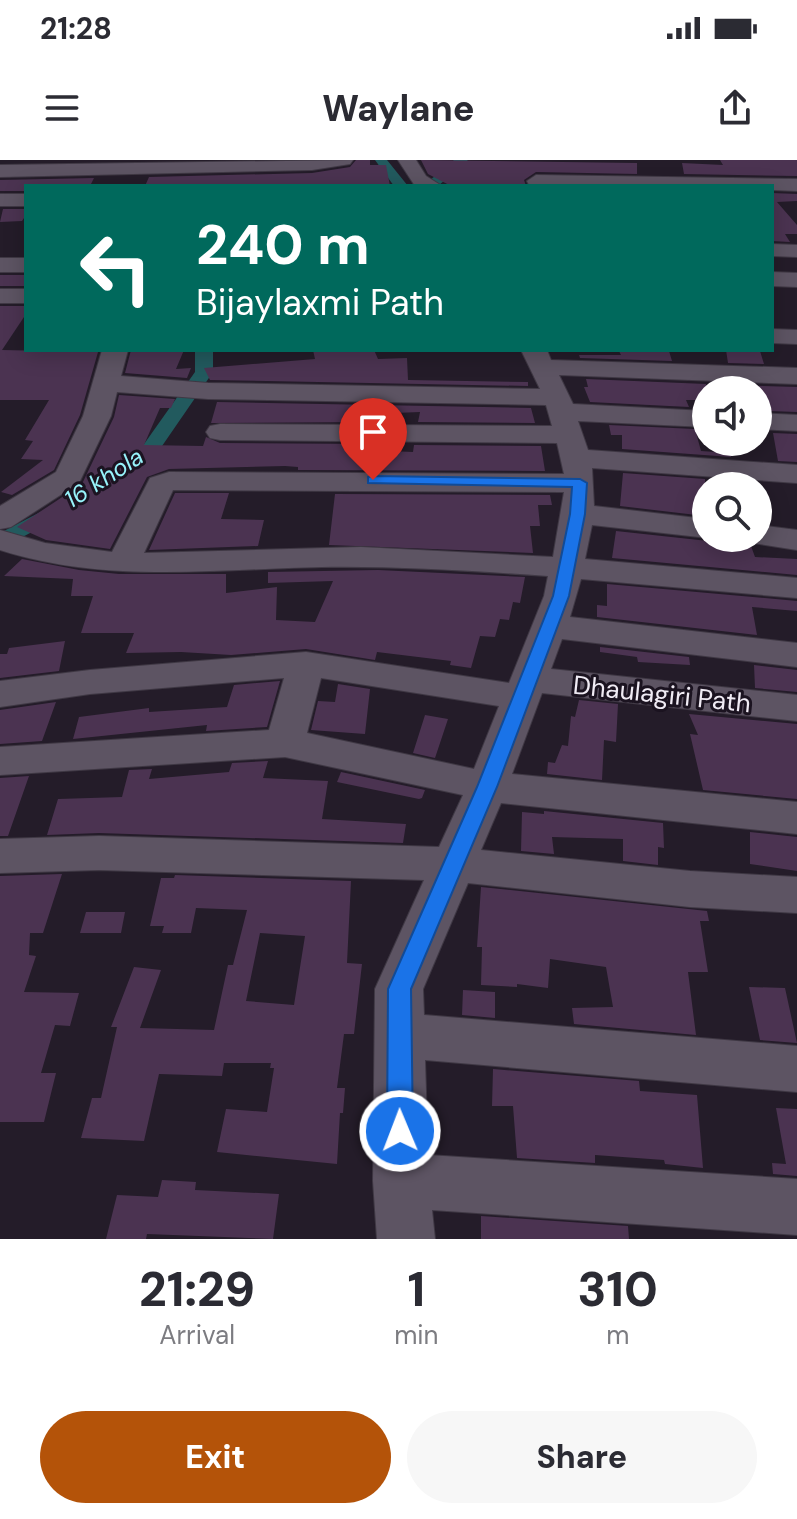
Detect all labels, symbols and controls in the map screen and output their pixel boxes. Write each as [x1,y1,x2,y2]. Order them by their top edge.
text: 21:28 [40,9,112,48]
text: Waylane [322,85,475,132]
icon: menu [40,86,84,130]
icon: share [713,86,757,130]
text: 240 m [196,208,370,281]
icon: left [64,216,168,320]
text: Bijaylaxmi Path [196,279,444,326]
map controls [692,376,772,552]
button: sound [692,376,772,456]
pin [339,398,407,480]
icon: arrive [351,410,395,454]
water label: 16 khola [58,441,149,515]
button: search [692,472,772,552]
street label: Dhaulagiri Path [571,668,753,720]
position arrow [358,1089,442,1173]
text: 21:29 [139,1258,255,1321]
text: 1 [407,1258,425,1321]
text: 310 [578,1258,658,1321]
text: Arrival [159,1318,235,1352]
text: min [394,1318,439,1352]
text: m [606,1318,629,1352]
button: Exit [40,1411,391,1503]
button: Share [407,1411,757,1503]

